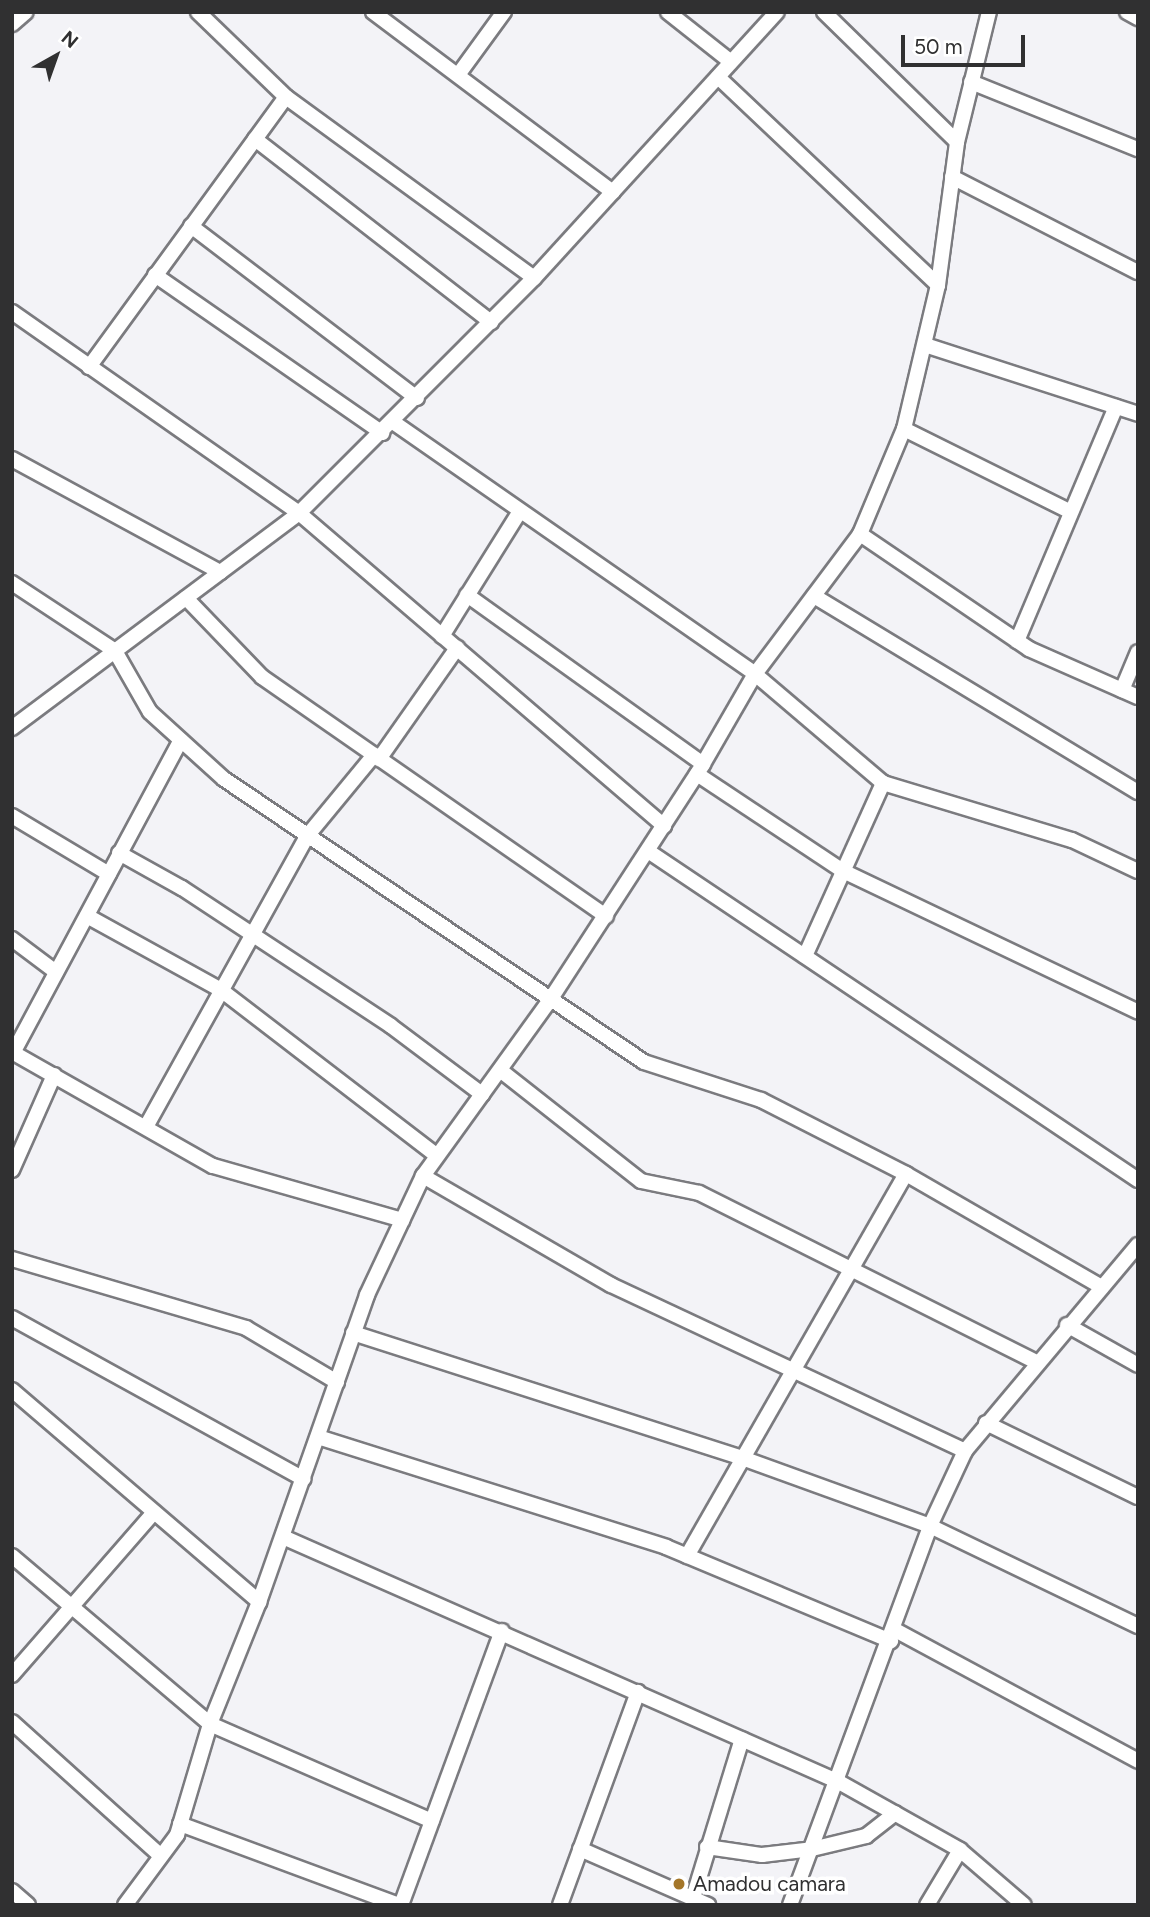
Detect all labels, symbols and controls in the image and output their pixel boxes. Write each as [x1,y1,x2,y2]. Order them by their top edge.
north arrow [21,21,91,91]
scale bar [905,21,1029,65]
text: N [57,26,83,53]
text: 50 m [914,34,963,59]
place label: Amadou camara [693,1871,846,1897]
marker: Amadou camara [671,1876,687,1892]

